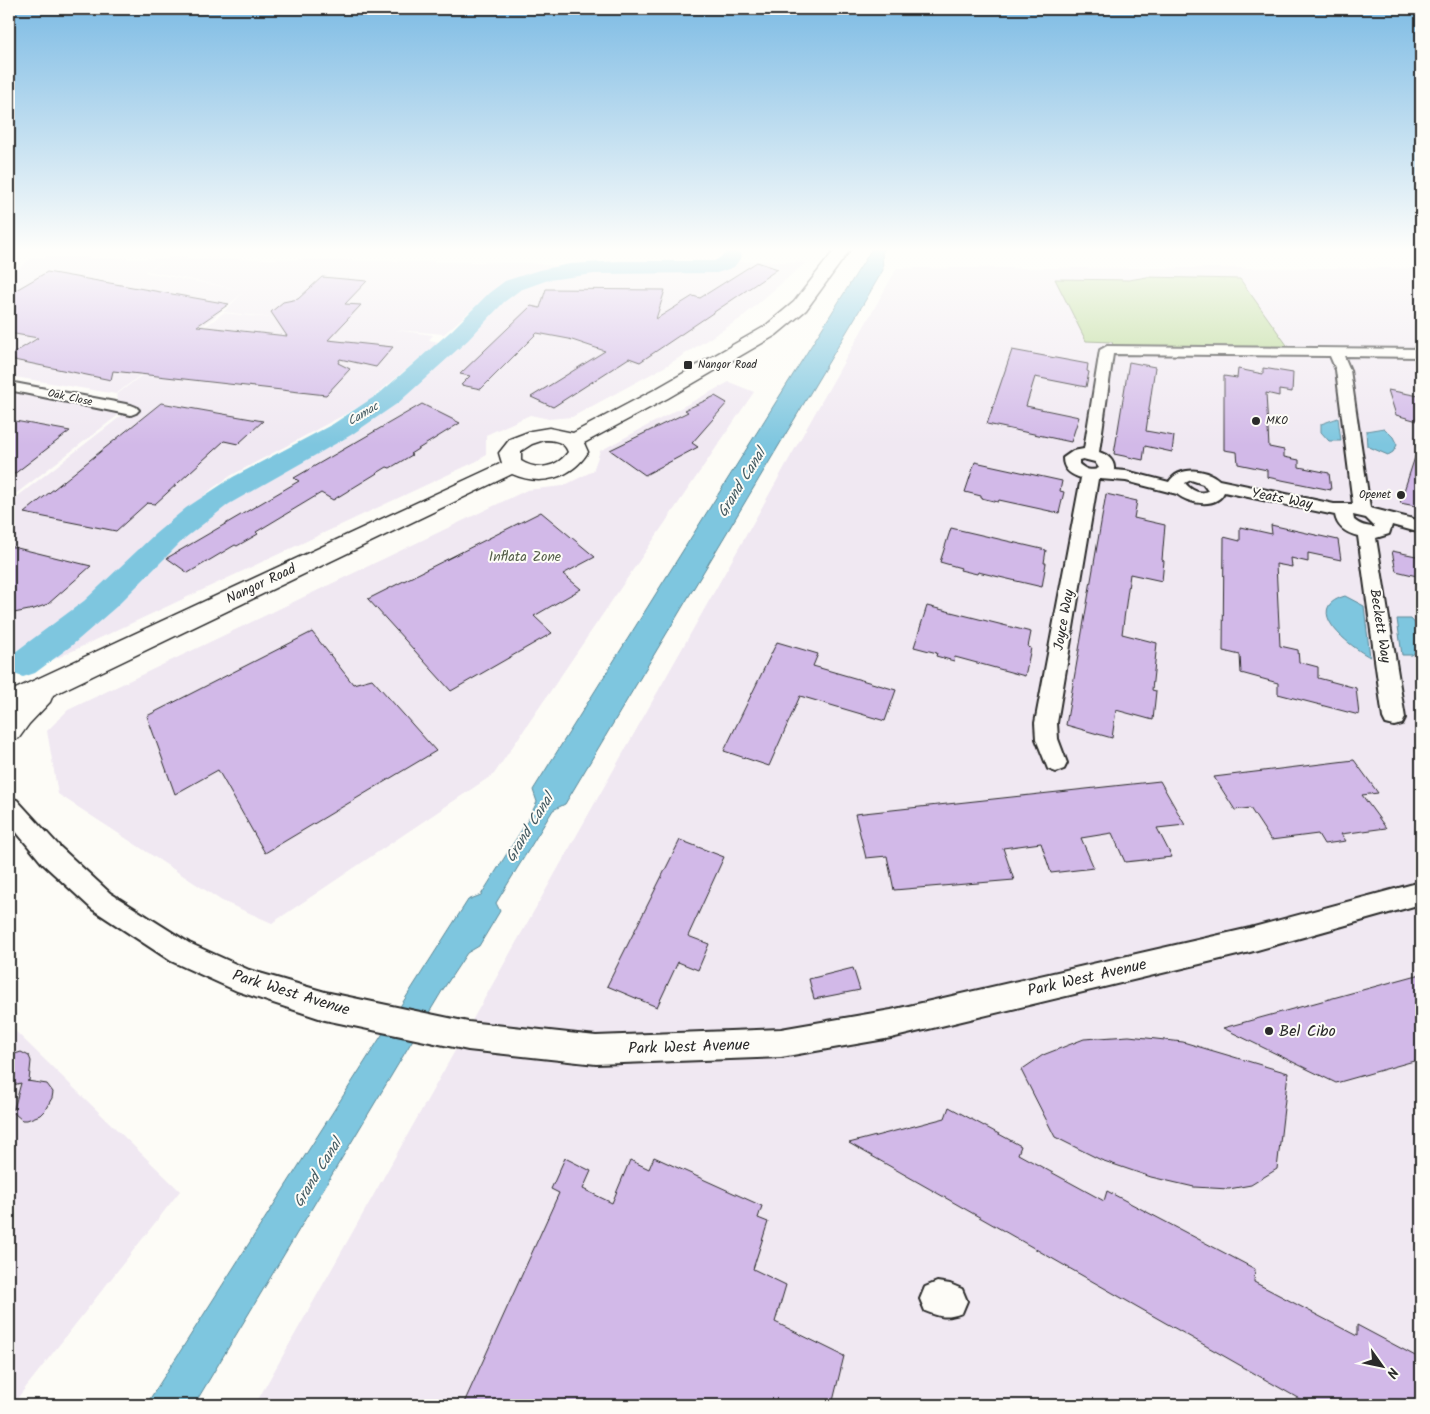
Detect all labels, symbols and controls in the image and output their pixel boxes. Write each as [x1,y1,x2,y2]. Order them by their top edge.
place label: Nangor Road [698,356,757,374]
marker: Nangor Road [682,359,694,371]
street label: Oak Close [46,384,94,412]
water label: Camac [344,396,384,431]
place label: MKO [1266,412,1288,430]
marker: MKO [1250,415,1262,427]
water label: Grand Canal [711,441,774,522]
street label: Yeats Way [1249,482,1315,516]
place label: Openet [1359,486,1392,504]
marker: Openet [1395,489,1407,501]
park label: Inflata Zone [489,546,562,568]
street label: Nangor Road [222,558,300,610]
street label: Joyce Way [1048,587,1080,652]
street label: Beckett Way [1363,587,1397,665]
water label: Grand Canal [499,786,562,867]
street label: Park West Avenue [1025,952,1149,1004]
street label: Park West Avenue [229,963,353,1023]
place label: Bel Cibo [1279,1019,1336,1044]
marker: Bel Cibo [1263,1025,1275,1037]
street label: Park West Avenue [628,1032,750,1062]
water label: Grand Canal [287,1131,350,1212]
north arrow [1358,1342,1408,1392]
text: N [1380,1363,1404,1382]

